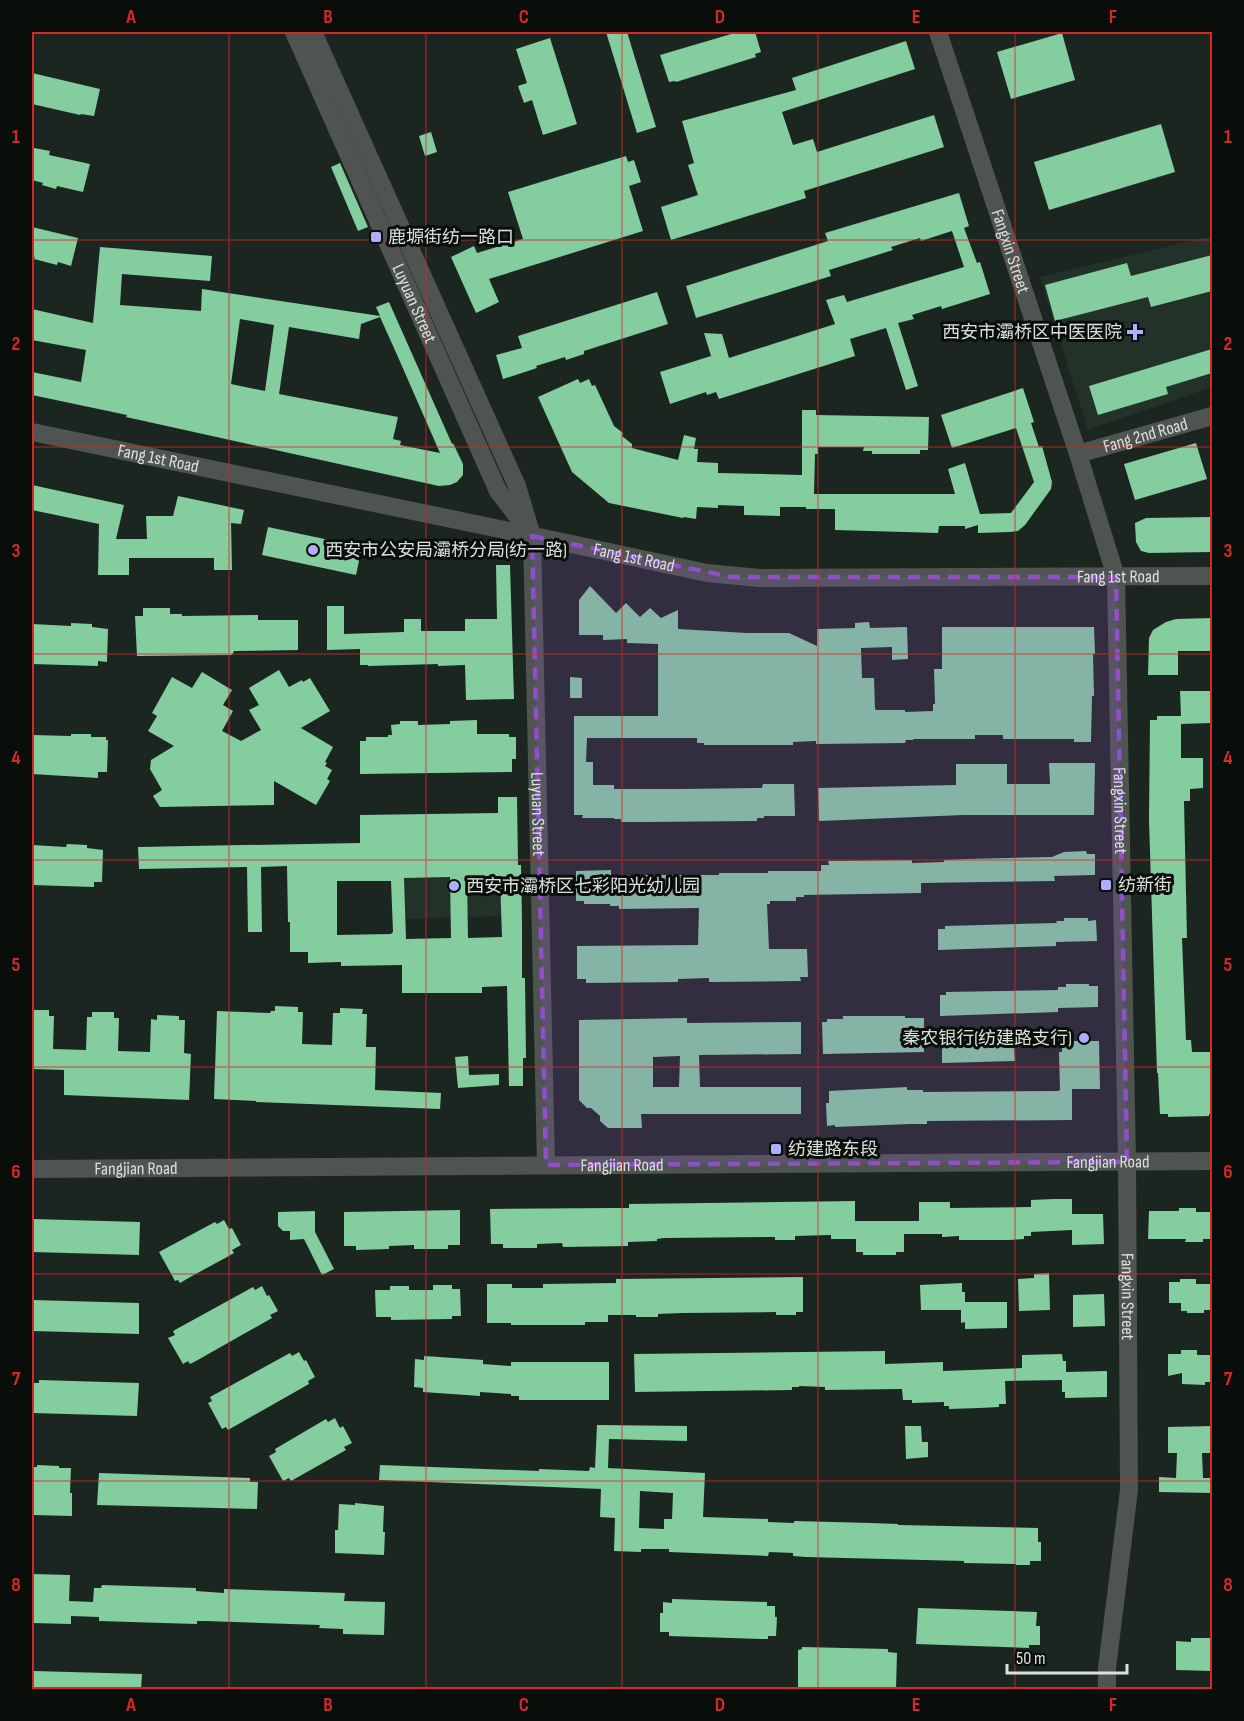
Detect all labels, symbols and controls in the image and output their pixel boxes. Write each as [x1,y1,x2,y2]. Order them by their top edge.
text: A [125,5,136,29]
text: B [323,5,333,29]
text: C [519,5,529,29]
text: D [715,5,725,29]
text: E [912,5,920,29]
text: F [1109,5,1117,29]
text: 1 [12,125,20,149]
text: 1 [1224,125,1232,149]
street label: Fangxin Street [987,207,1034,297]
place label: 鹿塬街纺一路口 [388,227,514,248]
marker: 鹿塬街纺一路口 [369,230,383,244]
street label: Luyuan Street [387,261,441,347]
place label: 西安市灞桥区中医医院 [942,322,1122,343]
marker: 西安市灞桥区中医医院 [1126,323,1144,341]
text: 2 [12,332,20,356]
text: 2 [1224,332,1232,356]
street label: Fang 2nd Road [1101,413,1190,457]
street label: Fang 1st Road [116,440,201,477]
text: 3 [12,539,21,563]
street label: Fang 1st Road [591,539,676,577]
text: 3 [1224,539,1233,563]
place label: 西安市公安局灞桥分局(纺一路) [325,540,567,561]
marker: 西安市公安局灞桥分局(纺一路) [306,543,320,557]
street label: Fang 1st Road [1077,566,1159,588]
text: 4 [11,746,21,770]
text: 4 [1223,746,1233,770]
street label: Fangxin Street [1109,767,1131,855]
street label: Luyuan Street [526,772,549,857]
place label: 纺新街 [1118,875,1172,896]
place label: 西安市灞桥区七彩阳光幼儿园 [466,876,700,897]
marker: 纺新街 [1099,878,1113,892]
marker: 西安市灞桥区七彩阳光幼儿园 [447,879,461,893]
text: 5 [12,953,21,977]
text: 5 [1224,953,1233,977]
place label: 秦农银行(纺建路支行) [902,1028,1072,1049]
marker: 秦农银行(纺建路支行) [1077,1031,1091,1045]
place label: 纺建路东段 [788,1139,878,1160]
marker: 纺建路东段 [769,1142,783,1156]
street label: Fangjian Road [1066,1151,1150,1173]
street label: Fangjian Road [580,1155,664,1176]
street label: Fangjian Road [94,1158,178,1180]
text: 6 [11,1160,21,1184]
text: 6 [1223,1160,1233,1184]
street label: Fangxin Street [1117,1253,1138,1341]
text: 7 [12,1367,21,1391]
text: 7 [1224,1367,1233,1391]
text: 8 [11,1573,21,1597]
text: 8 [1223,1573,1233,1597]
scale bar [1007,1637,1127,1675]
text: 50 m [1016,1648,1046,1669]
text: A [125,1693,136,1717]
text: B [323,1693,333,1717]
text: C [519,1693,529,1717]
text: D [715,1693,725,1717]
text: E [912,1693,920,1717]
text: F [1109,1693,1117,1717]

